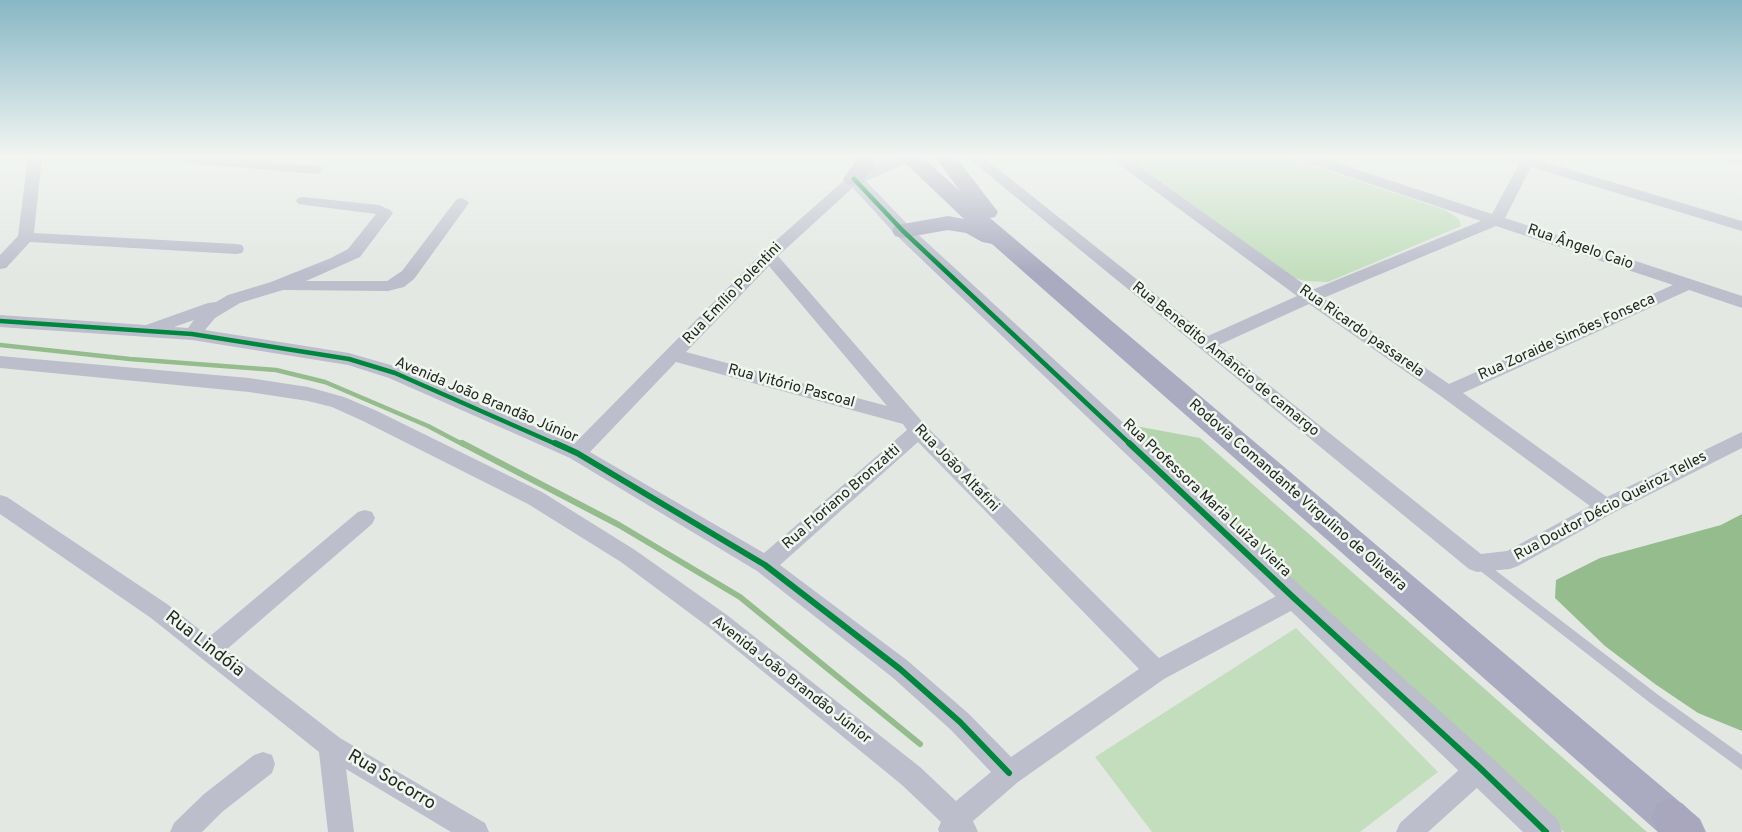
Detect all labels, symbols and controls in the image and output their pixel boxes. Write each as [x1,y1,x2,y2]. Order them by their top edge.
street label: Rua Ângelo Caio [1525,221,1635,275]
street label: Rua Emílio Polentini [680,239,786,349]
street label: Rua Benedito Amâncio de camargo [1128,279,1322,441]
street label: Rua Ricardo passarela [1295,282,1427,382]
street label: Rua Zoraide Simões Fonseca [1476,291,1658,385]
street label: Avenida João Brandão Júnior [392,354,580,448]
street label: Rua Vitório Pascoal [726,361,856,413]
street label: Rodovia Comandante Virgulino de Oliveira [1184,396,1410,596]
street label: Rua Professora Maria Luiza Vieira [1118,416,1294,582]
street label: Rua João Altafini [910,422,1002,516]
street label: Rua Floriano Bronzatti [779,442,905,554]
street label: Rua Doutor Décio Queiroz Telles [1512,448,1710,566]
street label: Rua Lindóia [160,607,248,683]
street label: Avenida João Brandão Júnior [708,613,874,749]
street label: Rua Socorro [343,746,439,816]

